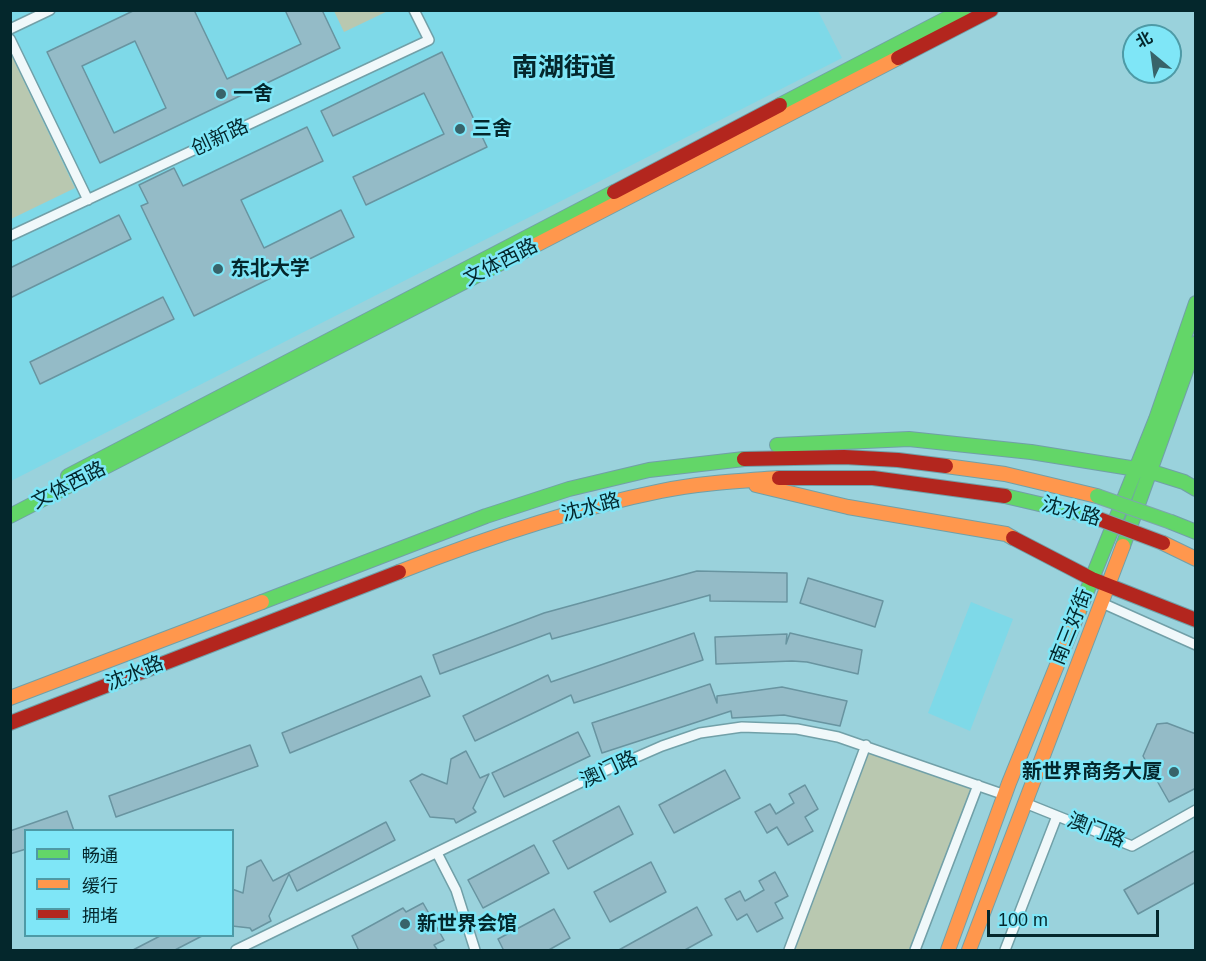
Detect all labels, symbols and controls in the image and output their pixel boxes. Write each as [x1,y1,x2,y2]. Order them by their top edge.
north arrow [1122,24,1182,84]
text: 北 [1133,28,1155,51]
district label: 南湖街道 [512,53,616,85]
place label: 一舍 [233,82,273,106]
marker: 一舍 [214,87,228,101]
street label: 创新路 [188,114,252,162]
place label: 三舍 [472,117,512,141]
marker: 三舍 [453,122,467,136]
street label: 文体西路 [460,234,542,292]
place label: 东北大学 [230,257,310,281]
marker: 东北大学 [211,262,225,276]
street label: 文体西路 [28,457,110,515]
street label: 沈水路 [559,489,623,527]
street label: 沈水路 [1039,493,1103,531]
street label: 南三好街 [1046,585,1098,669]
street label: 沈水路 [103,652,167,696]
street label: 澳门路 [577,746,641,794]
place label: 新世界商务大厦 [1022,760,1162,784]
marker: 新世界商务大厦 [1167,765,1181,779]
street label: 澳门路 [1064,809,1128,853]
legend [24,829,234,937]
text: 畅通 [82,846,118,866]
text: 缓行 [82,876,118,896]
scale bar [990,898,1162,936]
text: 拥堵 [82,906,118,926]
text: 100 m [998,910,1048,930]
place label: 新世界会馆 [417,912,517,936]
marker: 新世界会馆 [398,917,412,931]

